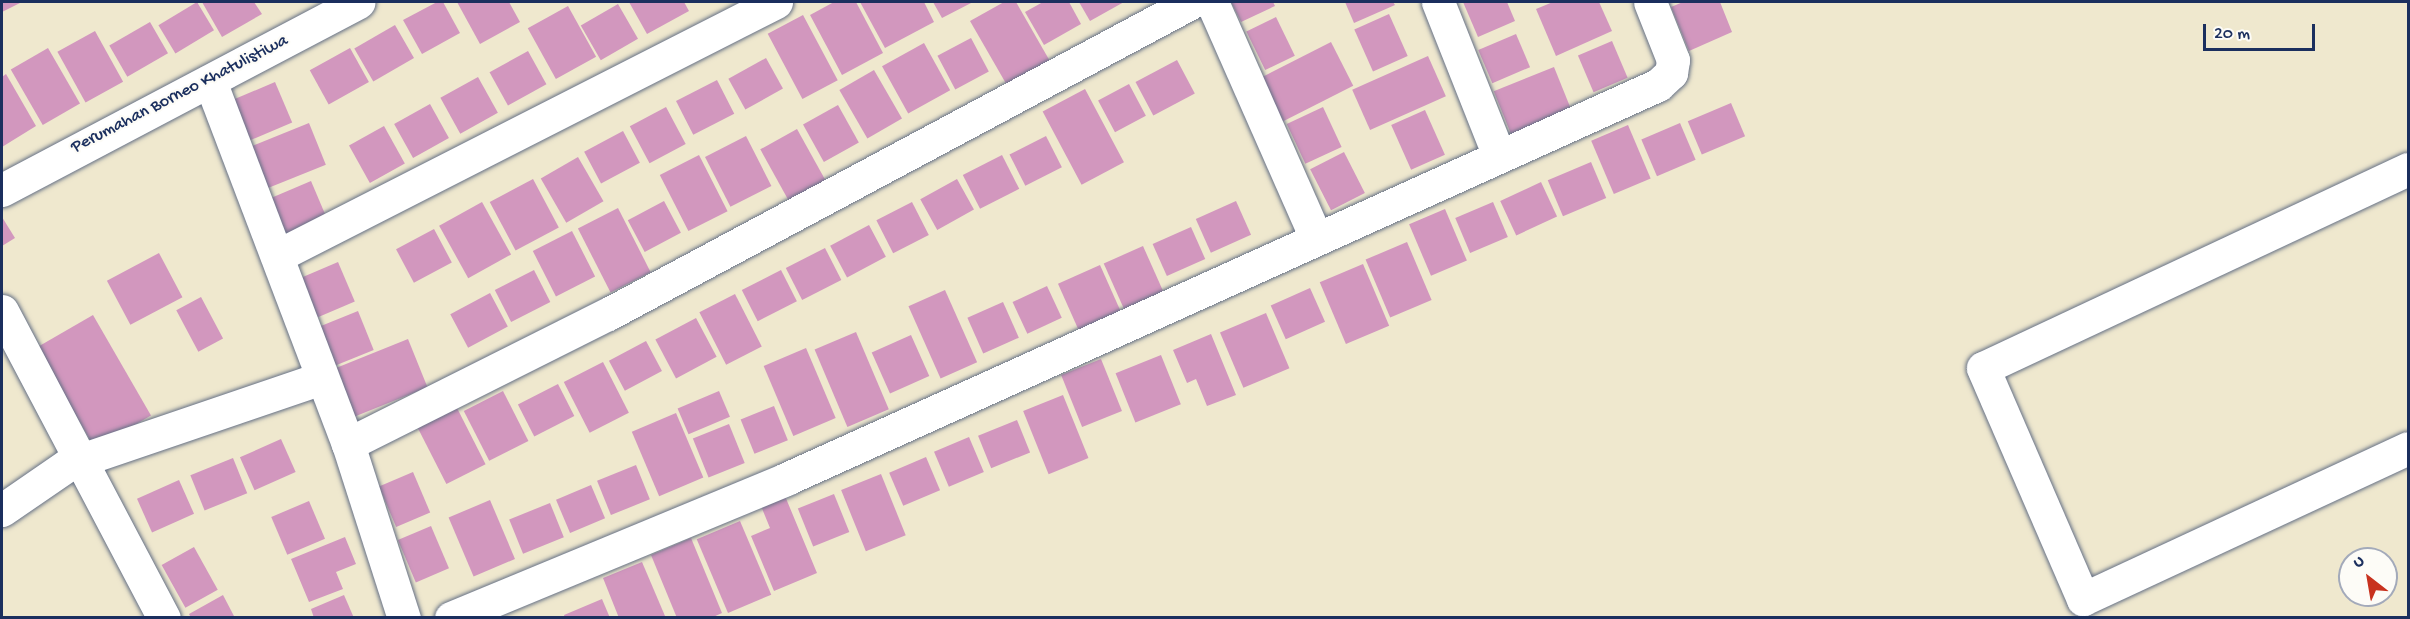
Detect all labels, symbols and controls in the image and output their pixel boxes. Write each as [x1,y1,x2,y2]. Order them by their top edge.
scale bar [2206,12,2318,50]
text: 20 m [2214,24,2250,45]
street label: Perumahan Borneo Khatulistiwa [68,31,292,159]
north arrow [2338,547,2398,607]
text: U [2351,552,2368,573]

